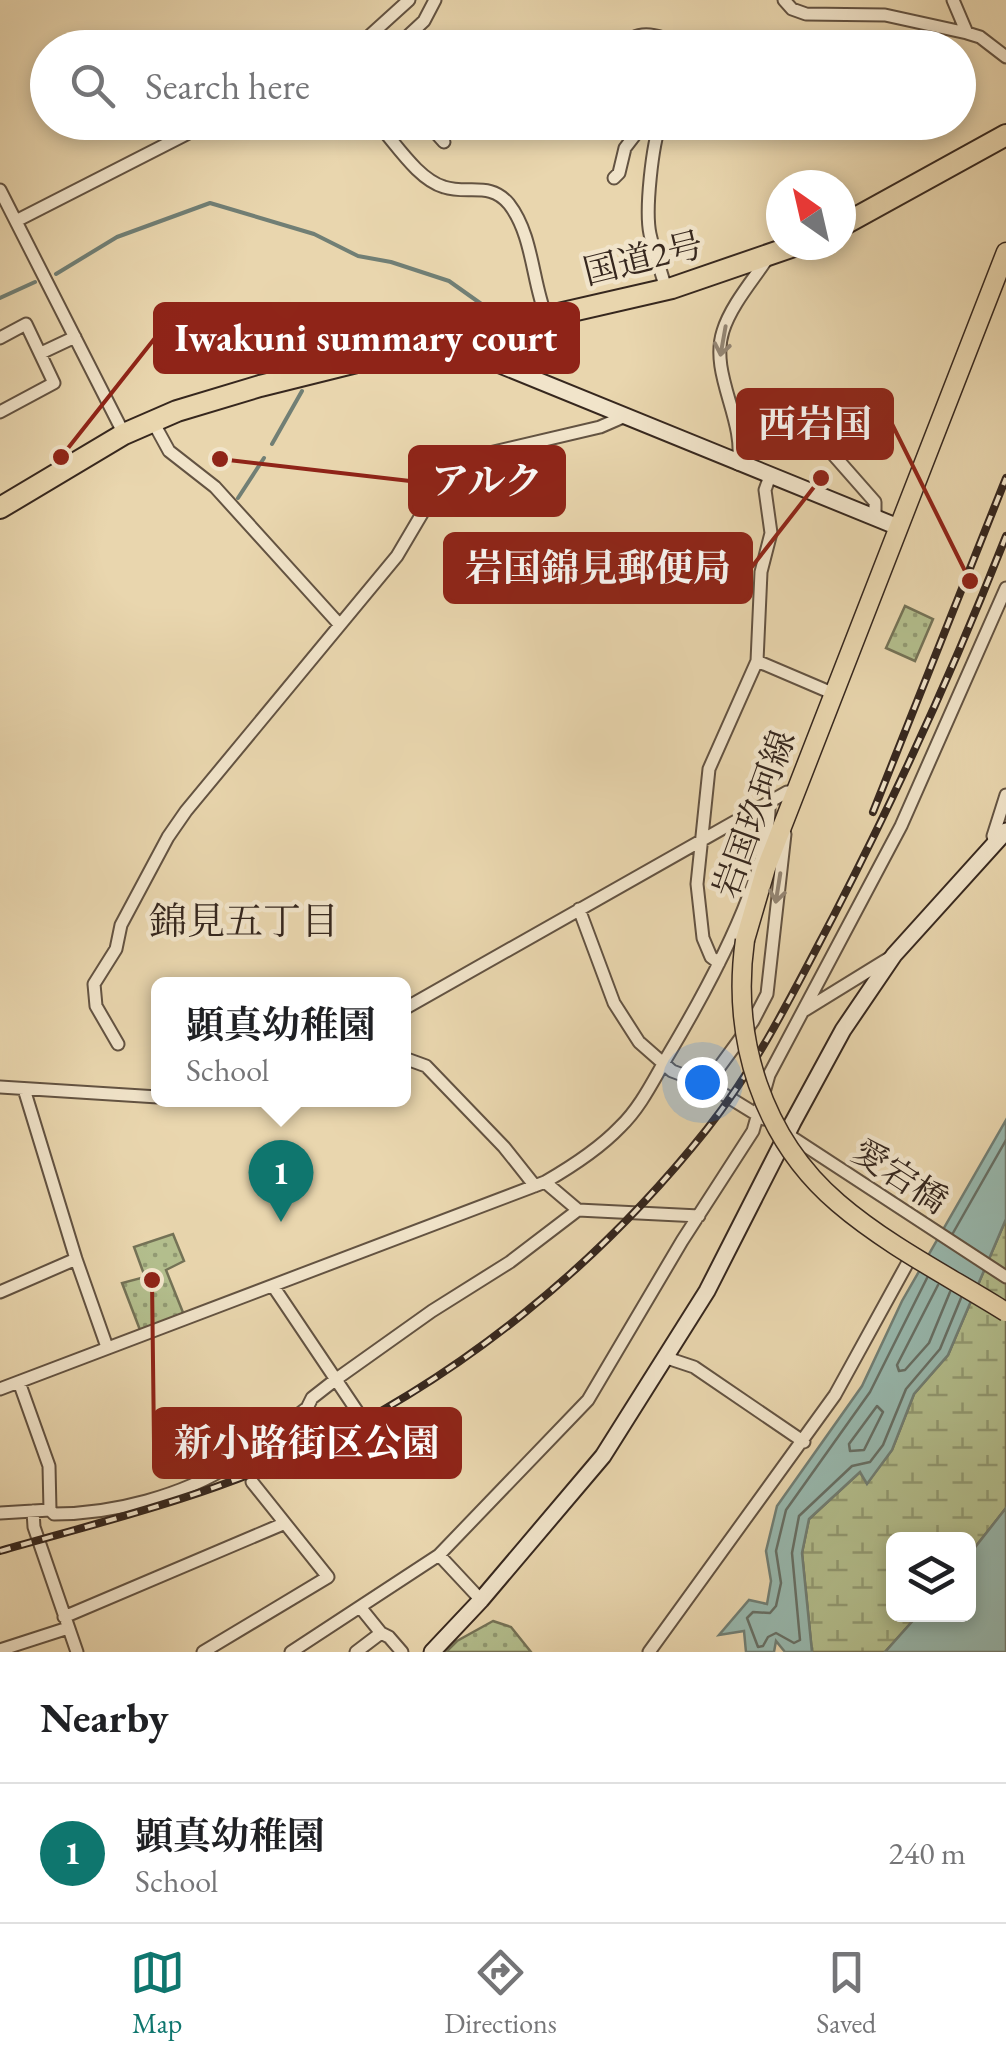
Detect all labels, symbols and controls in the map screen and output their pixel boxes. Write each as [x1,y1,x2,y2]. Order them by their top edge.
search box [30,30,976,140]
icon: search [65,58,120,113]
text: Search here [145,61,310,110]
north arrow [766,170,856,260]
street label: 国道2号 [578,221,707,294]
callout: Iwakuni summary court [155,304,578,372]
text: Iwakuni summary court [175,313,557,362]
one-way arrow [713,324,732,356]
callout: 西岩国 [738,390,892,458]
text: 西岩国 [758,399,872,448]
callout: アルク [410,447,564,515]
text: アルク [431,456,543,505]
callout: 岩国錦見郵便局 [445,534,751,602]
text: 岩国錦見郵便局 [465,543,731,592]
street label: 岩国玖珂線 [702,724,805,904]
one-way arrow [769,872,787,904]
district label: 錦見五丁目 [149,896,339,945]
popup [151,977,411,1107]
text: 顕真幼稚園 [186,1000,376,1049]
text: School [186,1049,269,1091]
your location [677,1057,728,1108]
street label: 愛宕橋 [844,1128,957,1223]
pin: 1 [248,1140,314,1222]
callout: 新小路街区公園 [154,1409,460,1477]
text: 新小路街区公園 [174,1418,440,1467]
map controls [886,1532,976,1622]
button: layers [886,1532,976,1622]
text: Nearby [40,1690,169,1745]
text: 顕真幼稚園 [135,1811,325,1860]
text: 1 [64,1832,81,1874]
text: 240 m [889,1832,966,1874]
text: School [135,1860,218,1902]
tab: Map [130,1945,185,2041]
tab: Directions [444,1945,557,2041]
tab: Saved [816,1945,876,2041]

